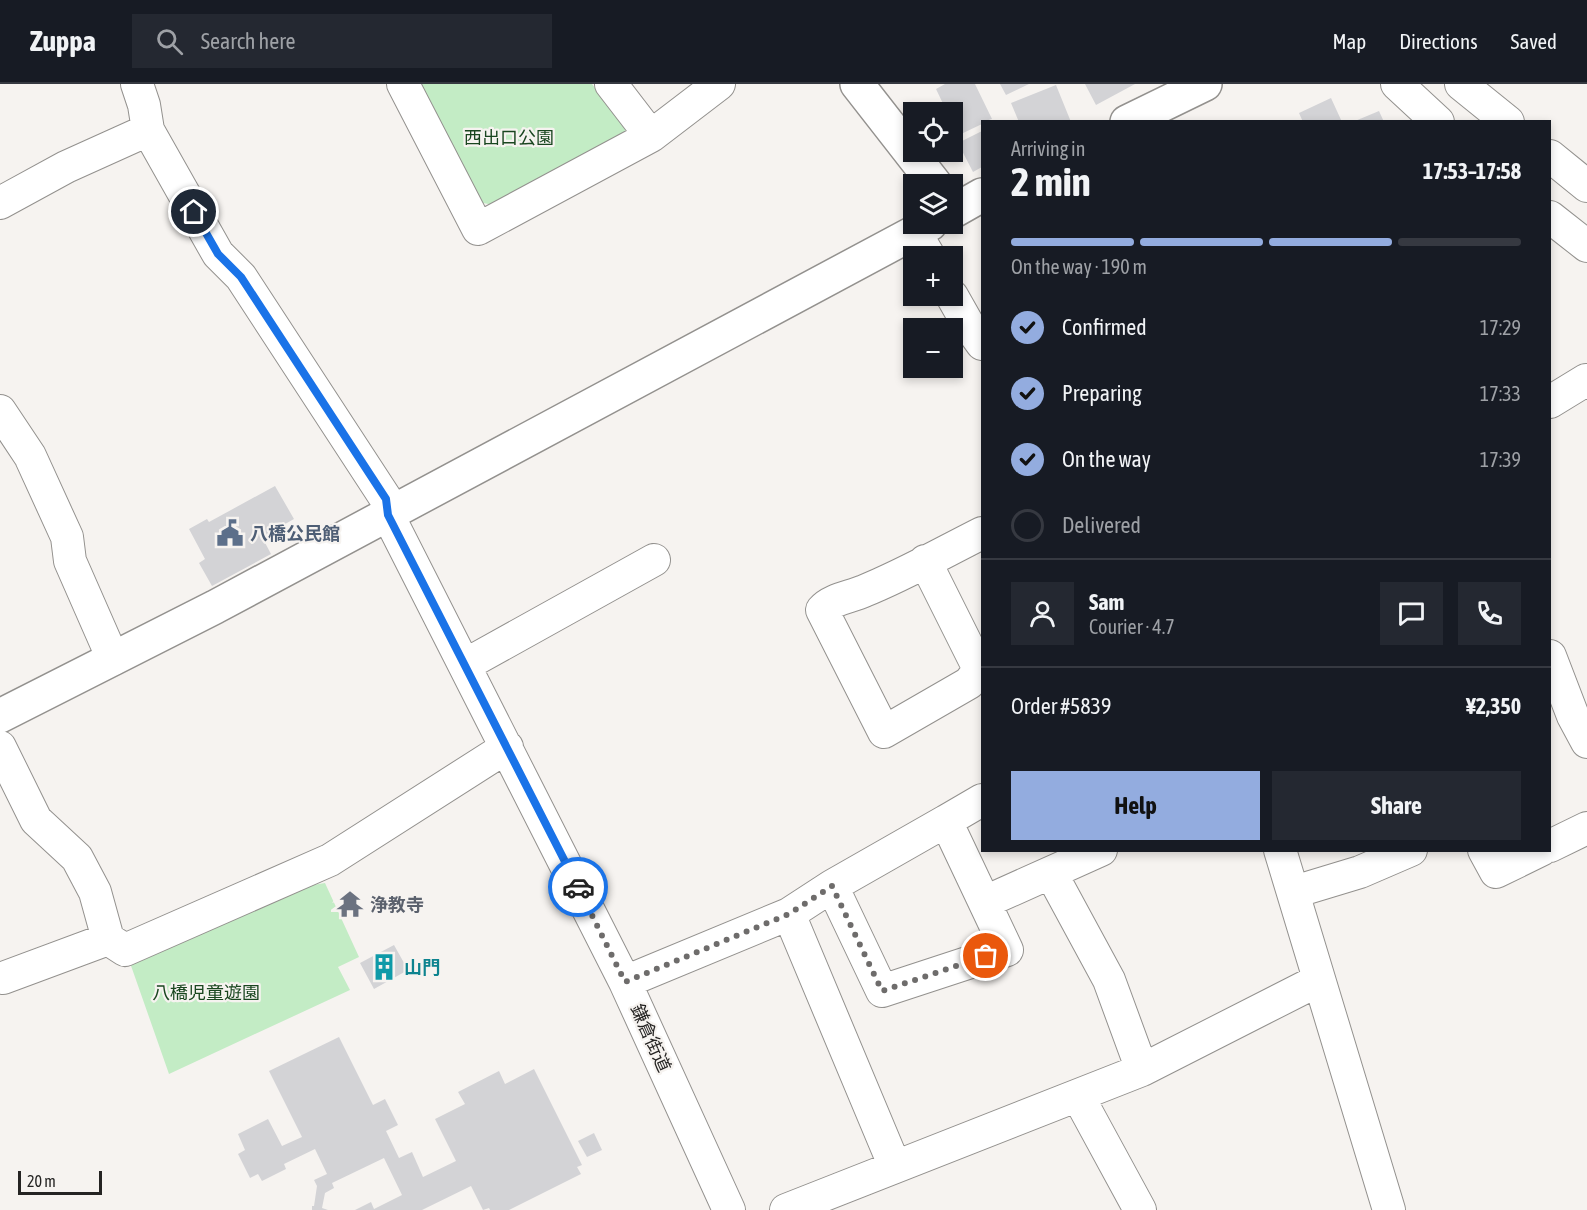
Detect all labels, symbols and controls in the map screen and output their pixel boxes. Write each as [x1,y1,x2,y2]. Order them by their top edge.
search box [132,14,552,68]
text: Zuppa [30,25,96,57]
icon: search [153,25,186,58]
text: Search here [201,28,296,54]
text: Map [1332,29,1366,53]
text: Directions [1399,29,1478,53]
text: Saved [1511,29,1557,53]
map controls [903,102,963,378]
button: locate [903,102,963,162]
park label: 西出口公園 [464,127,554,148]
text: Arriving in [1011,137,1085,160]
text: 17:53–17:58 [1423,158,1521,184]
text: 2 min [1011,160,1091,204]
button: layers [903,174,963,234]
pin [168,186,219,237]
icon: home [177,195,210,228]
button: + [903,246,963,306]
text: On the way · 190 m [1011,255,1147,278]
icon: check [1011,311,1044,344]
text: Confirmed [1062,314,1147,340]
text: 17:29 [1480,316,1521,339]
button: − [903,318,963,378]
icon: check [1011,377,1044,410]
text: Preparing [1062,380,1142,406]
text: 17:33 [1480,382,1521,405]
icon: check [1011,443,1044,476]
text: On the way [1062,446,1151,472]
text: 17:39 [1480,448,1521,471]
text: Delivered [1062,512,1141,538]
public building icon: 八橋公民館 [215,518,245,548]
place label: 八橋公民館 [250,523,340,544]
button: person [1011,582,1074,645]
button: chat [1380,582,1443,645]
button: phone [1458,582,1521,645]
text: Sam [1089,589,1124,615]
text: Courier · 4.7 [1089,615,1175,638]
text: Order #5839 [1011,693,1111,719]
text: ¥2,350 [1466,693,1521,719]
button: Help [1011,771,1260,840]
button: Share [1272,771,1521,840]
courier [548,857,608,917]
icon: car [562,871,595,904]
temple icon: 浄教寺 [335,889,365,919]
place label: 浄教寺 [370,894,424,915]
pin [960,930,1011,981]
icon: bag [969,939,1002,972]
building icon: 山門 [369,952,399,982]
place label: 山門 [404,957,440,978]
park label: 八橋児童遊園 [152,982,260,1003]
street label: 鎌倉街道 [627,1001,675,1075]
scale bar [18,1168,102,1196]
text: 20 m [27,1172,56,1190]

